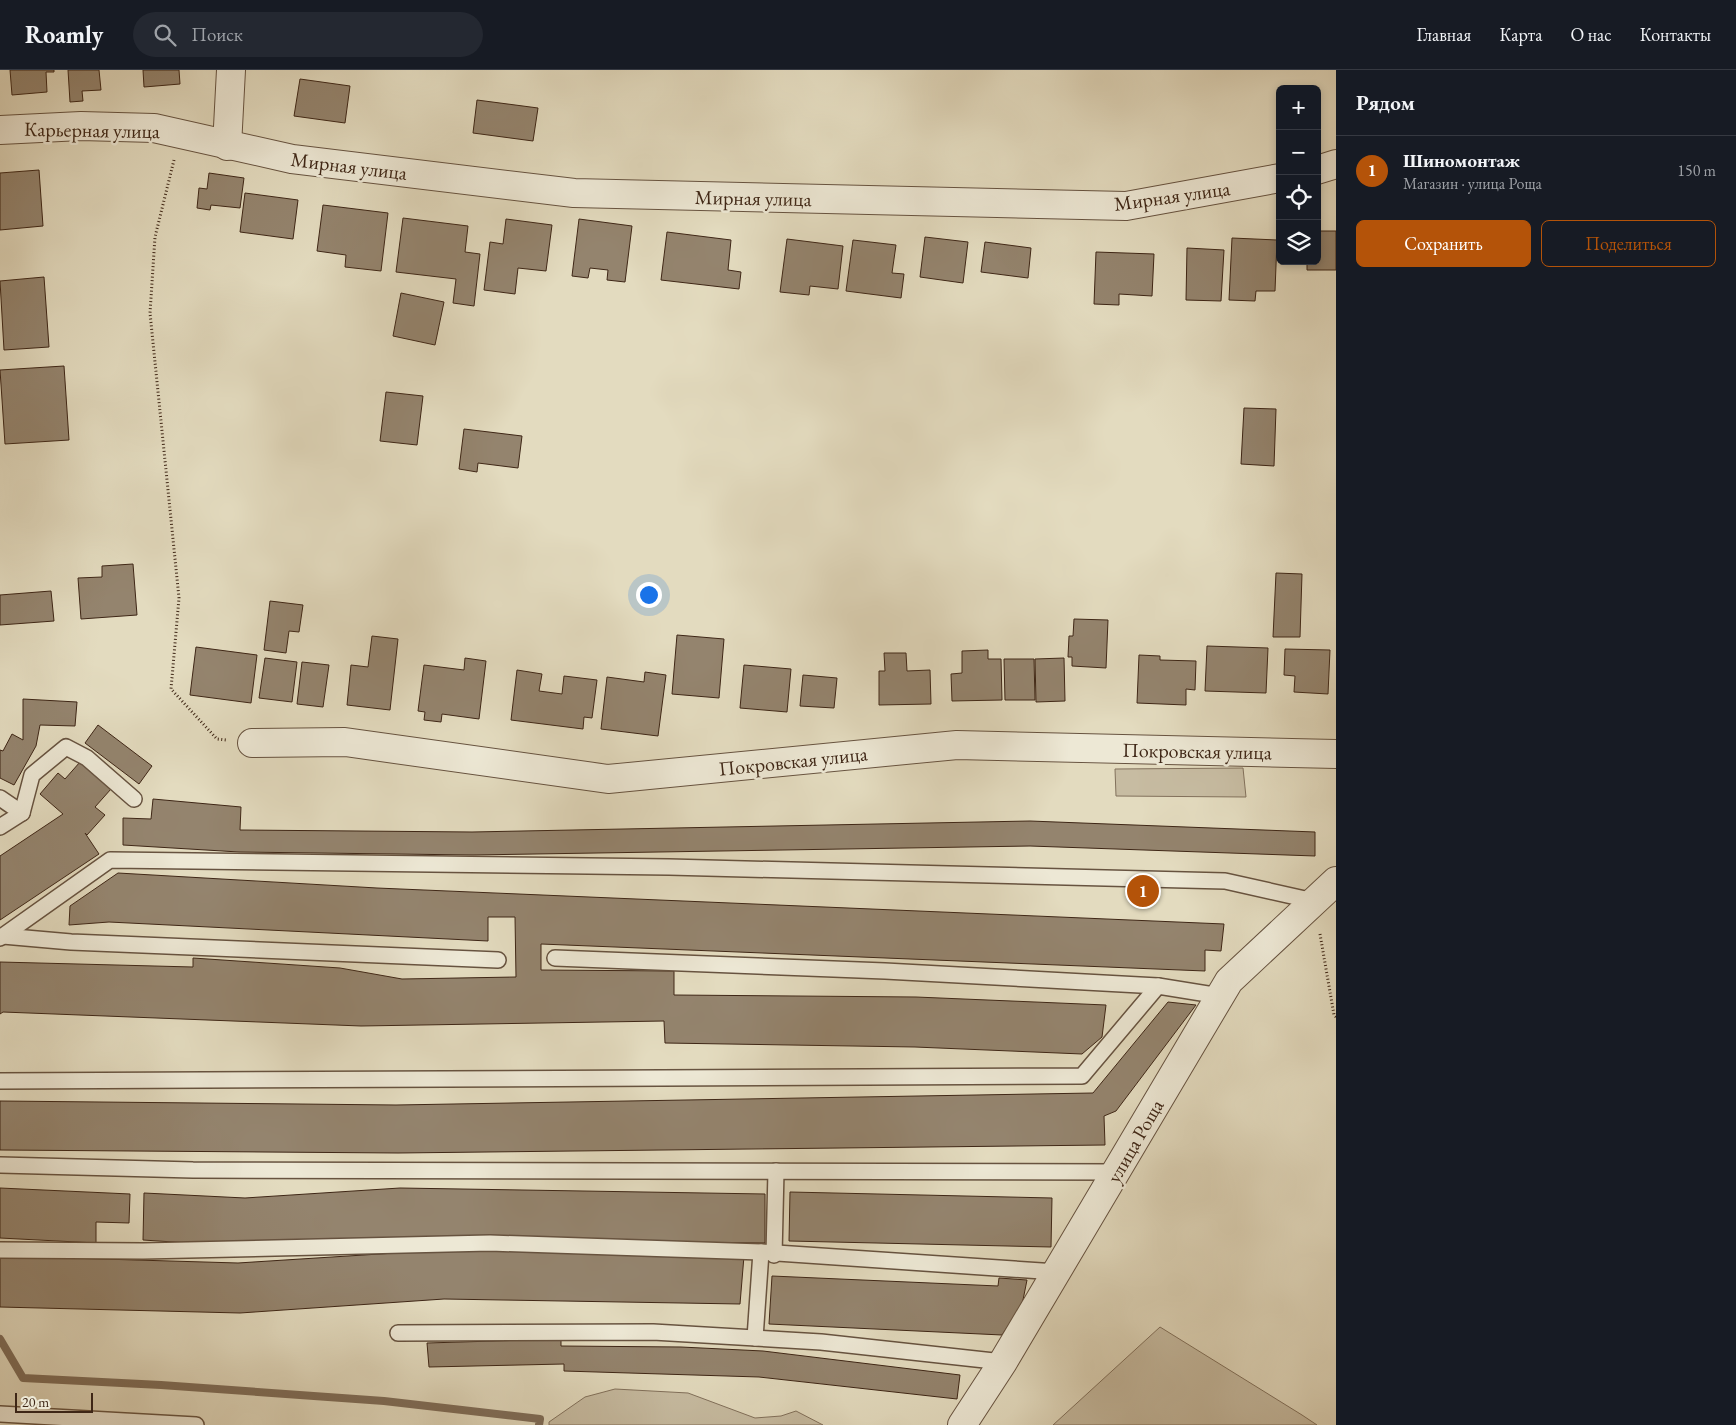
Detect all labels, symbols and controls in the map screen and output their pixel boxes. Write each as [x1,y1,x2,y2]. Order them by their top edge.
search box [133,12,483,57]
text: Roamly [25,19,103,50]
icon: search [151,21,179,49]
text: Поиск [191,22,243,47]
text: Главная [1417,23,1471,46]
text: Карта [1499,23,1542,46]
text: О нас [1570,23,1612,46]
text: Контакты [1640,23,1711,46]
map controls [1276,85,1321,265]
button: + [1276,85,1321,130]
text: Рядом [1356,89,1415,116]
street label: Карьерная улица [24,116,160,144]
button: − [1276,130,1321,175]
street label: Мирная улица [289,146,409,186]
text: Шиномонтаж [1403,148,1520,173]
text: 1 [1368,160,1376,181]
text: 150 m [1677,160,1716,181]
text: Магазин · улица Роща [1403,173,1542,194]
street label: Мирная улица [1112,175,1232,217]
button: locate [1276,175,1321,220]
street label: Мирная улица [694,184,812,212]
button: layers [1276,220,1321,265]
button: Сохранить [1356,220,1531,267]
button: Поделиться [1541,220,1716,267]
your location [636,582,662,608]
street label: Покровская улица [1122,737,1272,765]
street label: Покровская улица [717,740,869,782]
pin: 1 [1127,872,1159,910]
street label: улица Роща [1101,1094,1169,1188]
scale bar [15,1390,92,1413]
text: 20 m [22,1393,49,1411]

